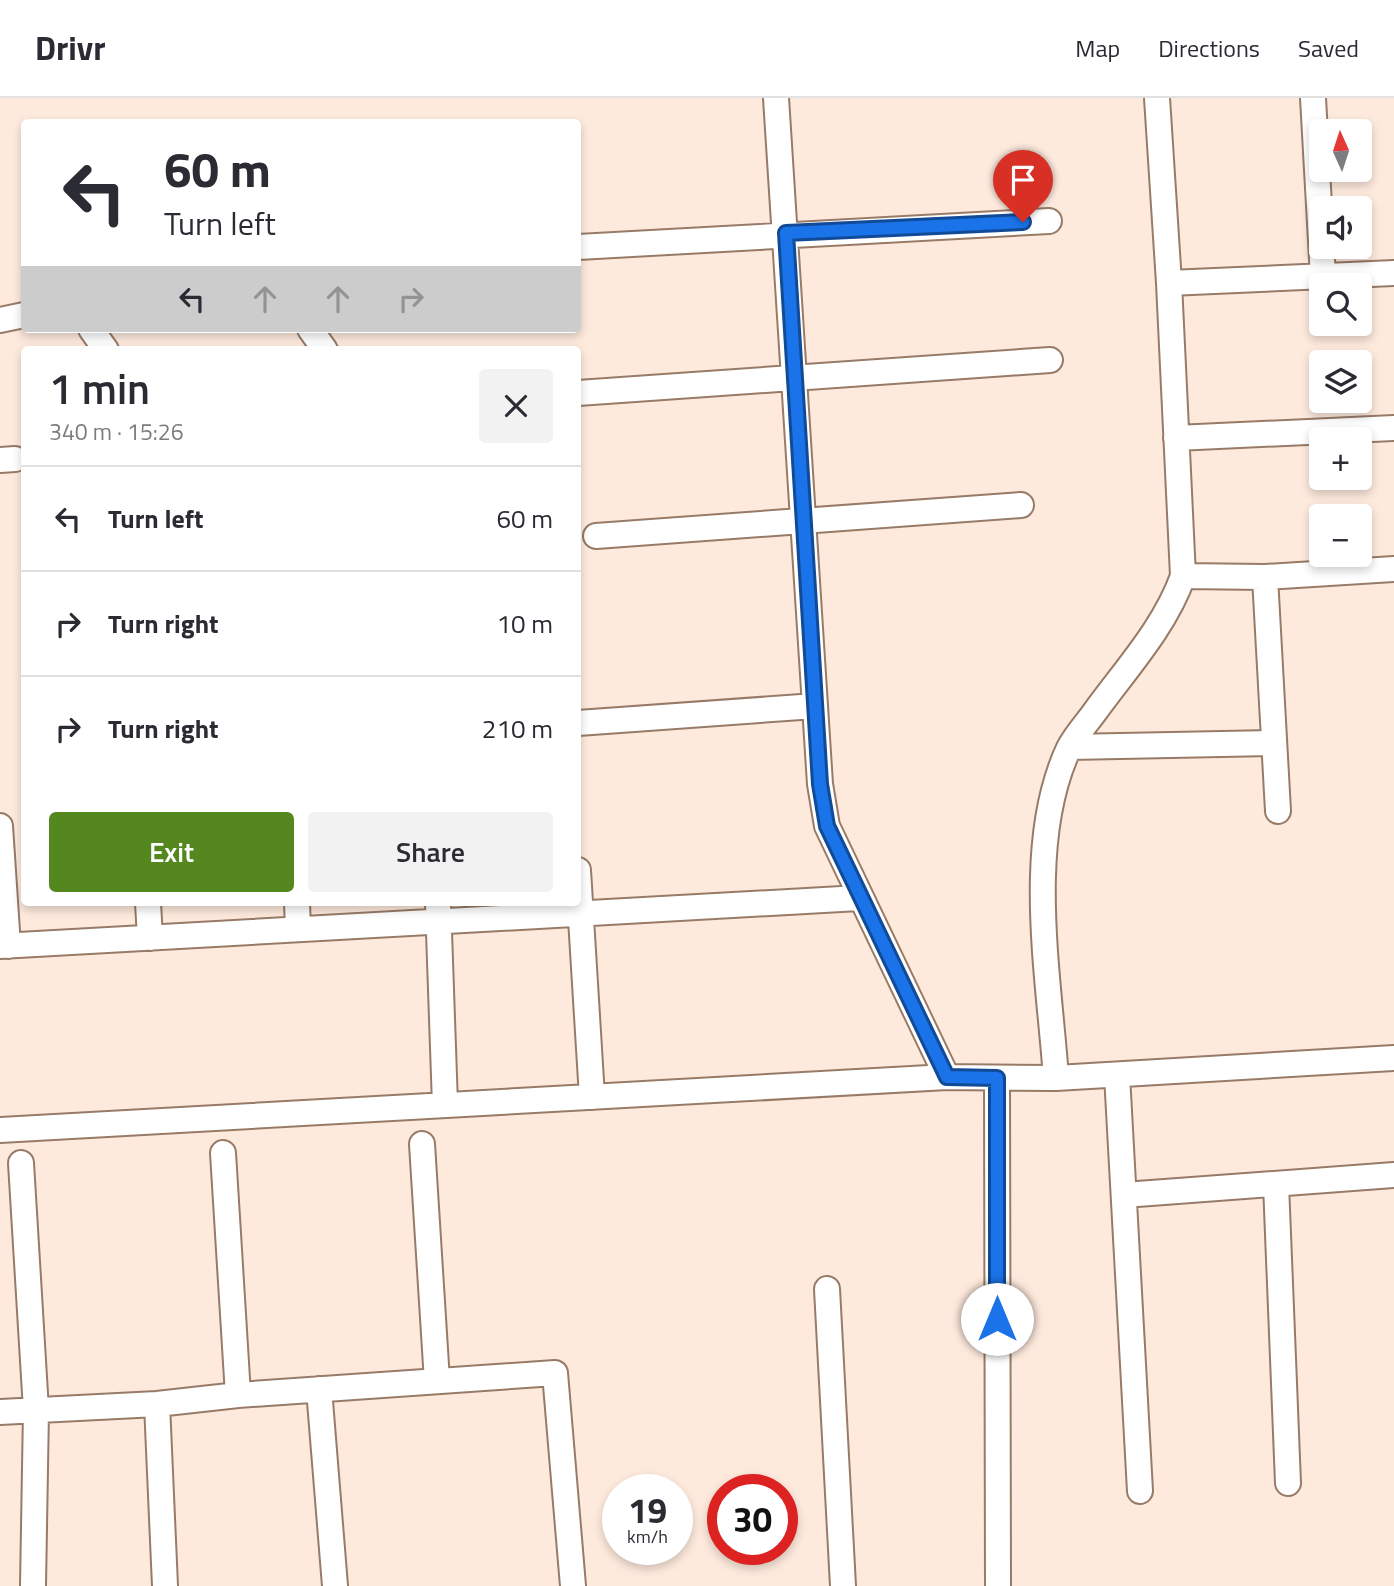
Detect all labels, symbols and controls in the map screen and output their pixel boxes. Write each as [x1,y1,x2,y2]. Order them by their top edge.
text: Drivr [35,23,106,73]
text: Map [1075,30,1120,66]
text: Directions [1158,30,1260,66]
text: Saved [1298,30,1359,66]
north arrow [1309,119,1372,182]
map controls [1309,119,1372,567]
text: 60 m [164,131,271,206]
icon: left [49,147,140,238]
pin [993,150,1053,222]
icon: arrive [1004,161,1042,199]
button: sound [1309,196,1372,259]
text: Turn left [164,199,276,247]
button: search [1309,273,1372,336]
icon: left [173,280,211,318]
icon: ahead [246,280,284,318]
icon: ahead [319,280,357,318]
icon: right [392,280,430,318]
button: layers [1309,350,1372,413]
text: 1 min [49,356,150,420]
button: close [479,369,553,443]
text: 340 m · 15:26 [49,414,184,449]
button: + [1309,427,1372,490]
text: Turn left [108,499,203,538]
text: 60 m [496,499,553,538]
icon: left [49,500,87,538]
button: − [1309,504,1372,567]
text: Turn right [108,604,219,643]
text: 10 m [496,604,553,643]
icon: right [49,605,87,643]
text: Turn right [108,709,219,748]
text: 210 m [482,709,553,748]
icon: right [49,710,87,748]
button: Exit [49,812,294,892]
button: Share [308,812,553,892]
position arrow [960,1282,1034,1356]
speed limit sign: 30 [707,1474,798,1565]
text: 19 [628,1483,667,1537]
text: km/h [627,1523,668,1550]

